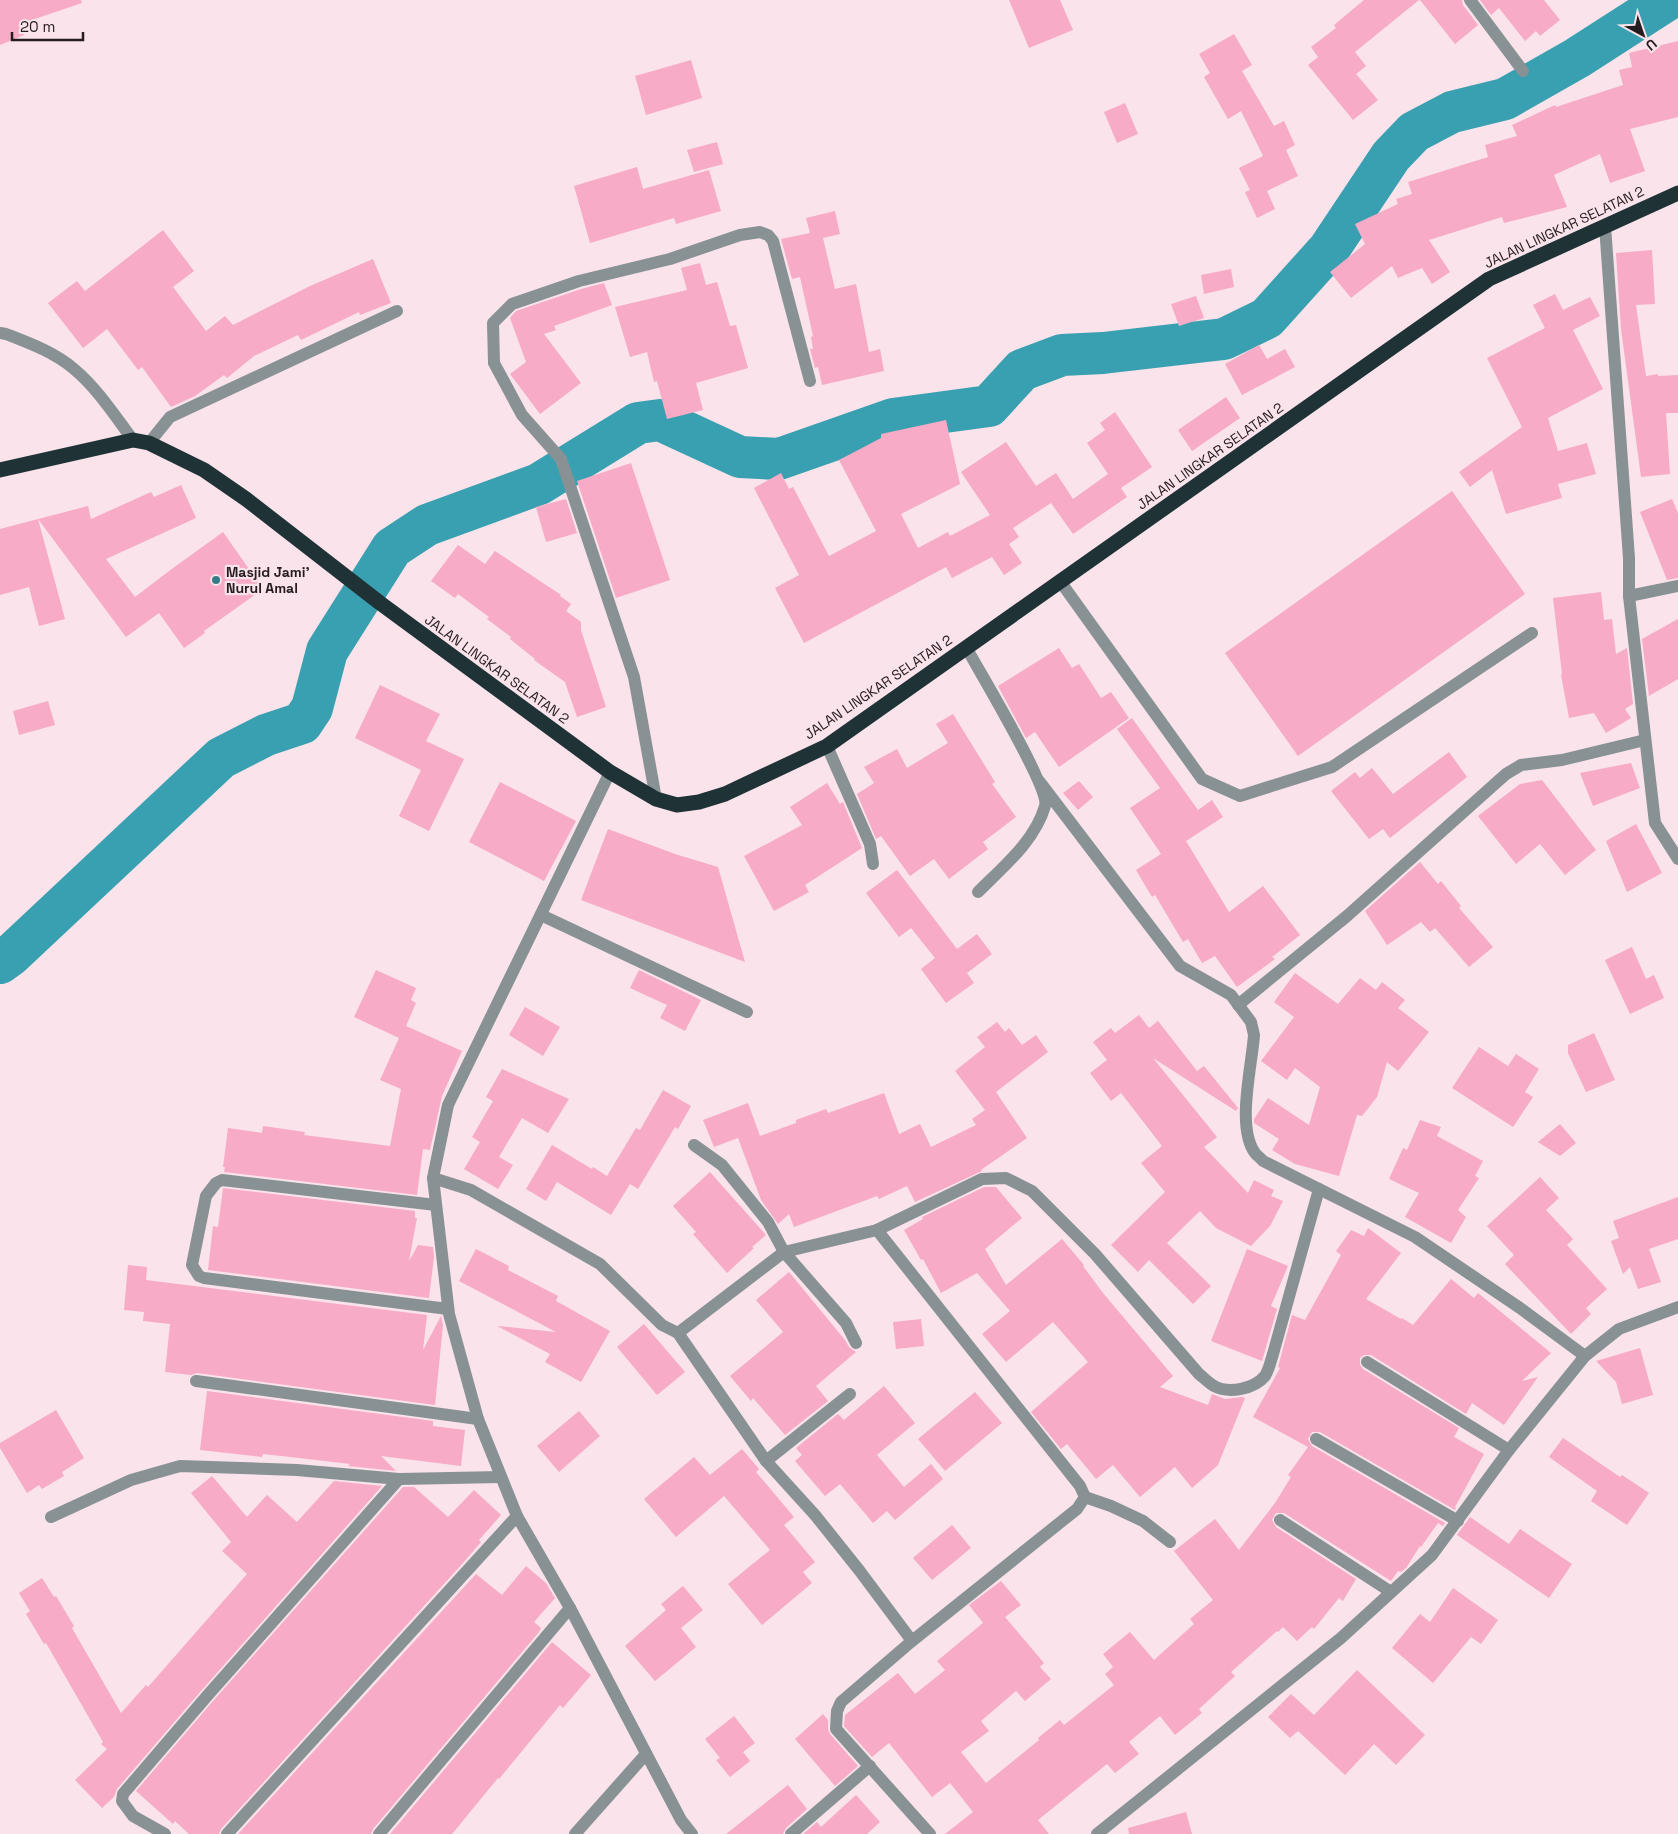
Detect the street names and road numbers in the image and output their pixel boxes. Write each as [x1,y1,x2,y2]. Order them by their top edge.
street label: JALAN LINGKAR SELATAN 2 [1481,182,1647,272]
street label: JALAN LINGKAR SELATAN 2 [1133,399,1287,513]
street label: JALAN LINGKAR SELATAN 2 [421,610,573,728]
street label: JALAN LINGKAR SELATAN 2 [801,631,955,743]

